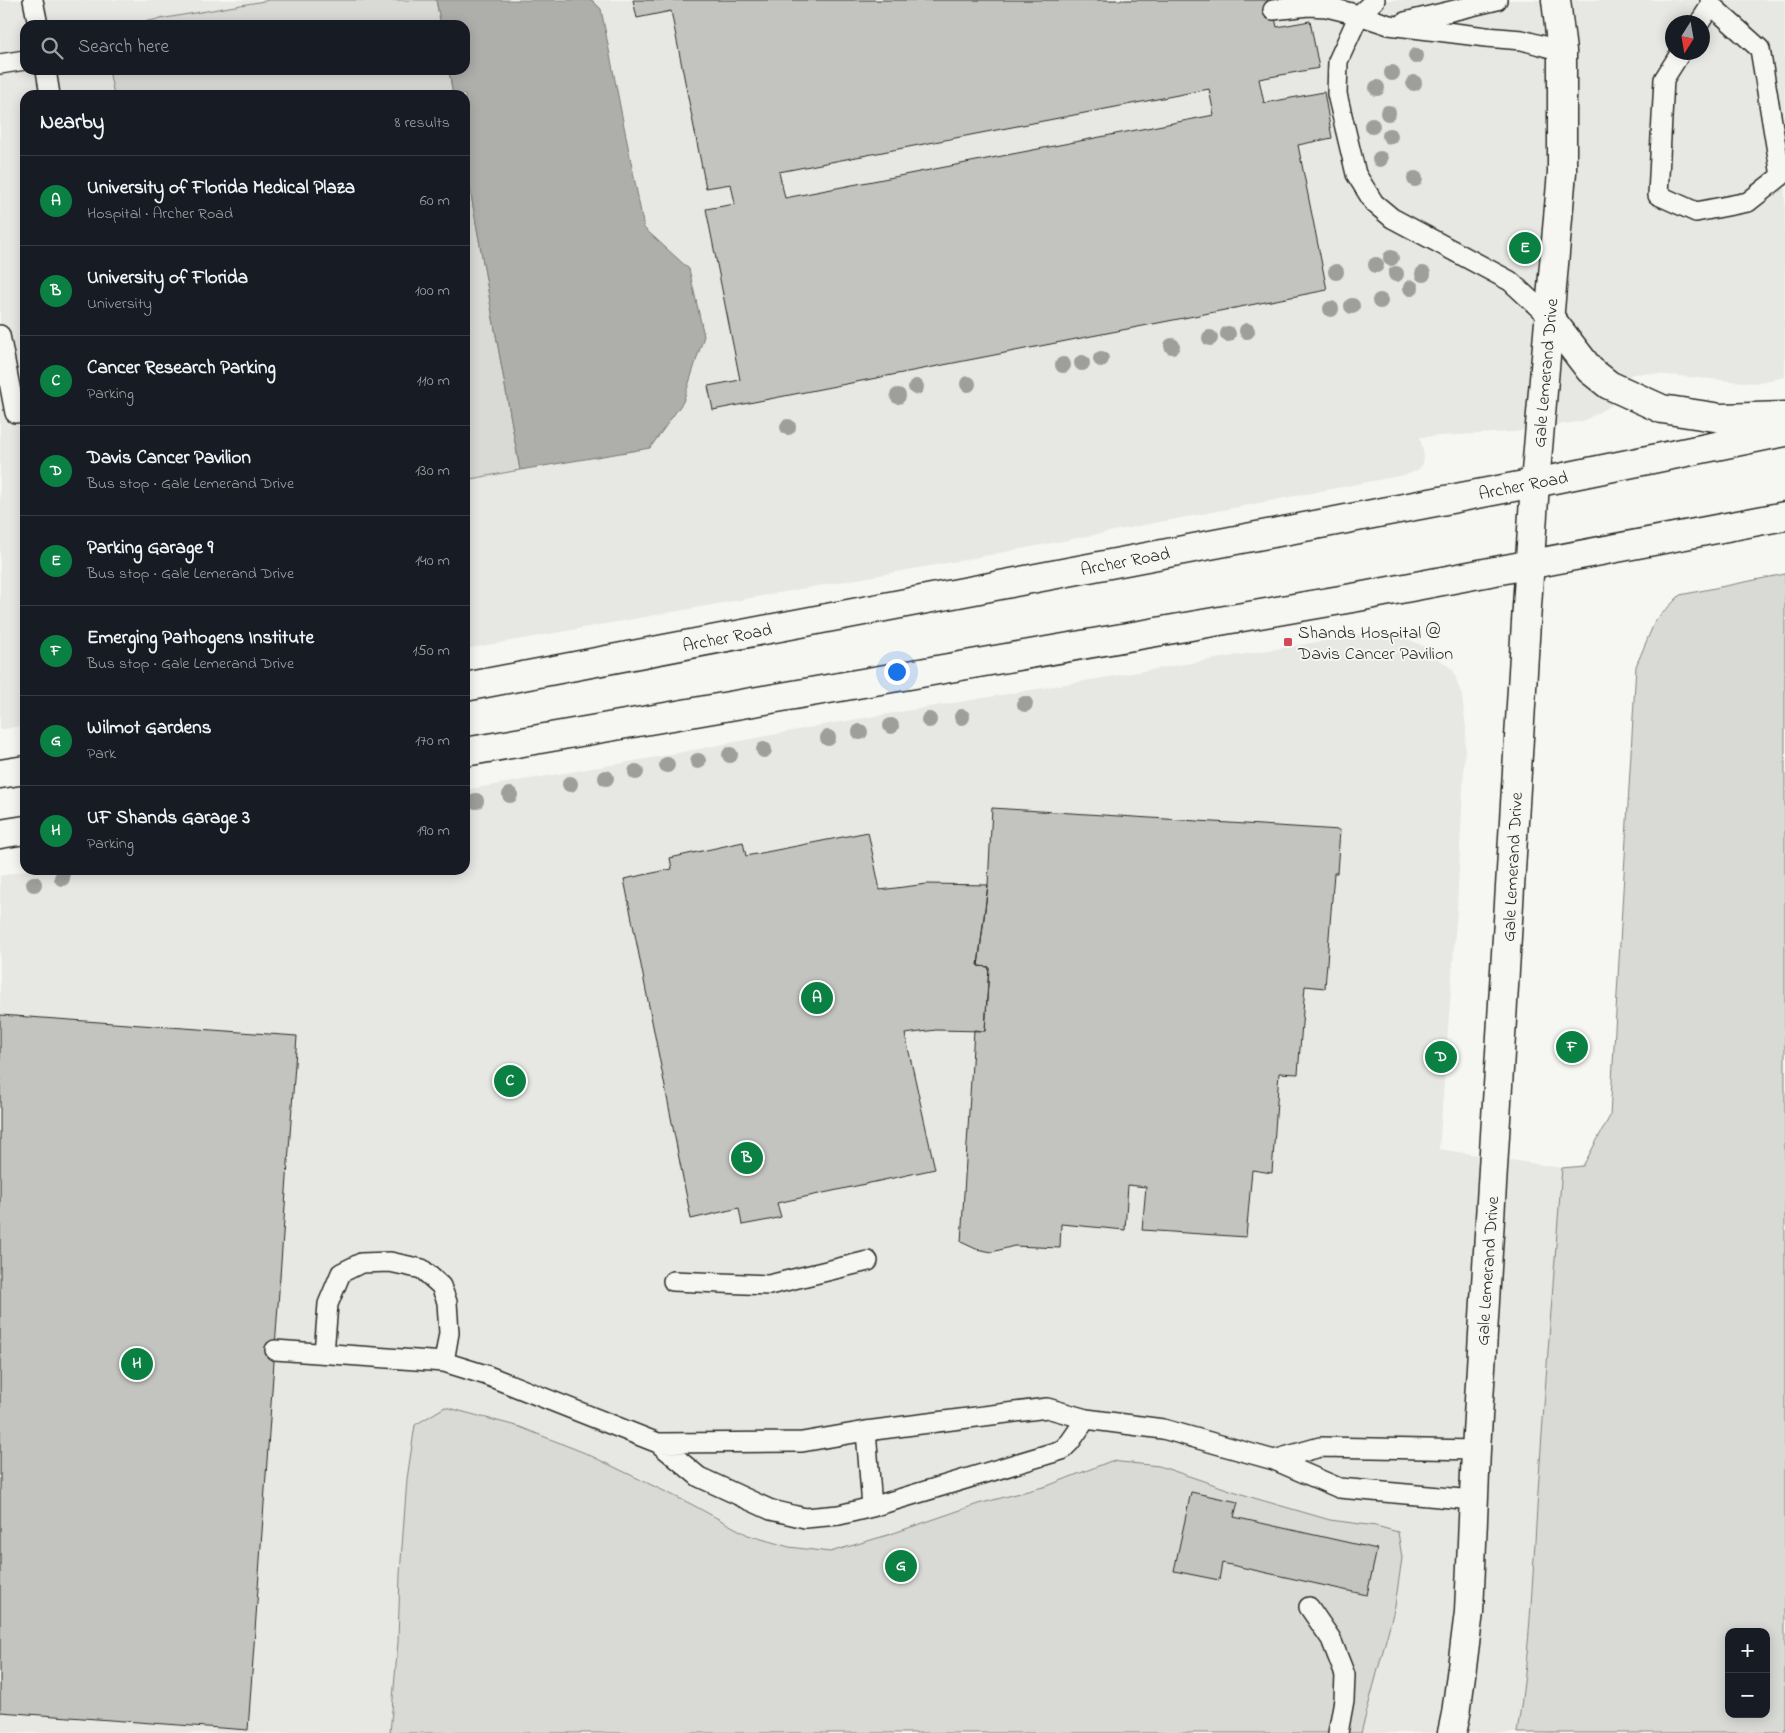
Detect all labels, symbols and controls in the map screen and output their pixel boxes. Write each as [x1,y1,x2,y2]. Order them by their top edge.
north arrow [1665,15,1710,60]
search box [20,20,470,75]
icon: search [38,34,66,62]
text: Search here [78,34,169,61]
text: Nearby [40,108,104,138]
text: 8 results [394,111,450,135]
text: University of Florida Medical Plaza [87,175,355,202]
text: A [51,189,61,213]
text: 60 m [420,189,450,213]
text: Hospital · Archer Road [87,202,233,226]
pin: E [1509,229,1541,267]
text: University of Florida [87,265,248,292]
text: B [51,279,61,303]
text: 100 m [415,279,450,303]
text: University [87,292,152,316]
street label: Gale Lemerand Drive [1528,297,1567,449]
text: Cancer Research Parking [87,355,276,382]
text: C [52,369,60,393]
text: 110 m [416,369,450,393]
text: Parking [87,382,134,406]
text: Davis Cancer Pavilion [87,445,251,472]
text: D [50,459,62,483]
text: 130 m [415,459,450,483]
street label: Archer Road [1476,466,1570,508]
text: Bus stop · Gale Lemerand Drive [87,472,294,496]
text: Parking Garage 9 [87,535,213,562]
street label: Archer Road [1078,542,1172,584]
text: E [51,549,61,573]
text: 140 m [415,549,450,573]
text: Bus stop · Gale Lemerand Drive [87,562,294,586]
street label: Archer Road [680,618,774,660]
place label: Shands Hospital @ Davis Cancer Pavilion [1297,621,1453,668]
text: Emerging Pathogens Institute [87,625,314,652]
marker: Shands Hospital @ Davis Cancer Pavilion [1282,636,1294,648]
text: F [51,639,61,663]
text: 150 m [412,639,450,663]
text: Bus stop · Gale Lemerand Drive [87,652,294,676]
your location [884,659,910,685]
text: Wilmot Gardens [87,715,211,742]
text: G [51,729,61,753]
text: 170 m [415,729,450,753]
text: Park [87,742,116,766]
street label: Gale Lemerand Drive [1497,791,1531,943]
text: UF Shands Garage 3 [87,805,250,832]
text: H [51,819,61,843]
text: 190 m [417,819,450,843]
text: Parking [87,832,134,856]
pin: A [801,979,833,1017]
pin: F [1556,1028,1588,1066]
pin: D [1425,1038,1457,1076]
pin: C [494,1062,526,1100]
pin: B [731,1139,763,1177]
street label: Gale Lemerand Drive [1471,1195,1507,1347]
pin: H [121,1345,153,1383]
pin: G [885,1547,917,1585]
map controls [1725,1628,1770,1718]
button: + [1725,1628,1770,1673]
button: − [1725,1673,1770,1718]

